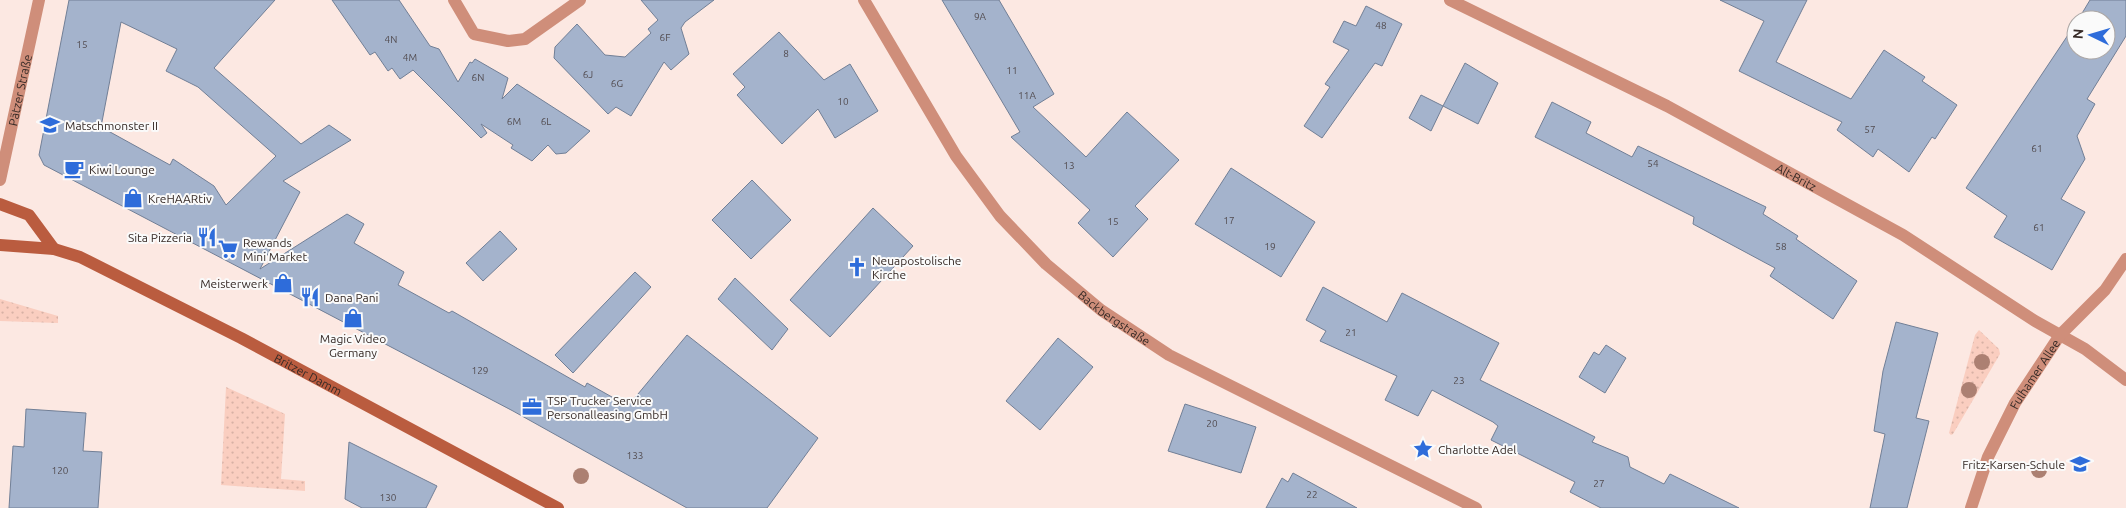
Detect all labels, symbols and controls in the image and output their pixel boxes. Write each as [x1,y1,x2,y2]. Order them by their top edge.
north arrow [2066,10,2116,60]
house number: 9A [974,11,987,22]
house number: 48 [1375,20,1387,31]
text: N [2070,28,2086,40]
house number: 6F [660,32,670,43]
house number: 4N [385,34,397,45]
house number: 15 [76,39,88,50]
house number: 8 [783,48,789,59]
house number: 4M [403,52,417,63]
street label: Pätzer Straße [5,53,34,127]
house number: 11 [1006,65,1018,76]
house number: 6J [583,69,593,80]
house number: 6N [472,72,484,83]
house number: 6G [611,78,623,89]
house number: 11A [1018,90,1036,101]
house number: 10 [837,96,849,107]
school or university icon: Matschmonster II [39,114,61,136]
house number: 6M [507,116,521,127]
house number: 6L [541,116,551,127]
place label: Matschmonster II [65,119,158,132]
house number: 57 [1864,124,1876,135]
house number: 61 [2031,143,2043,154]
cafe icon: Kiwi Lounge [63,158,85,180]
house number: 54 [1647,158,1659,169]
house number: 13 [1063,160,1075,171]
street label: Alt-Britz [1774,160,1819,193]
place label: Kiwi Lounge [89,163,155,176]
shop icon: KreHAARtiv [122,187,144,209]
place label: KreHAARtiv [148,192,212,205]
house number: 17 [1223,215,1235,226]
house number: 15 [1107,216,1119,227]
house number: 61 [2033,222,2045,233]
restaurant icon: Sita Pizzeria [196,226,218,248]
place label: Sita Pizzeria [128,231,192,244]
place label: Rewands Mini Market [243,236,307,263]
supermarket icon: Rewands Mini Market [217,238,239,260]
house number: 19 [1264,241,1276,252]
house number: 58 [1775,241,1787,252]
place label: Neuapostolische Kirche [872,254,962,281]
church icon: Neuapostolische Kirche [846,256,868,278]
shop icon: Meisterwerk [272,272,294,294]
place label: Meisterwerk [200,277,268,290]
restaurant icon: Dana Pani [299,286,321,308]
street label: Backbergstraße [1076,288,1153,347]
place label: Dana Pani [325,291,378,304]
shop icon: Magic Video Germany [342,307,364,329]
house number: 21 [1345,327,1357,338]
place label: Magic Video Germany [320,332,386,359]
street label: Fulhamer Allee [2007,337,2062,411]
street label: Britzer Damm [272,351,344,397]
house number: 129 [472,365,488,376]
house number: 23 [1453,375,1465,386]
place label: TSP Trucker Service Personalleasing GmbH [547,394,668,421]
office icon: TSP Trucker Service Personalleasing GmbH [521,396,543,418]
house number: 20 [1206,418,1218,429]
place icon: Charlotte Adel [1412,438,1434,460]
place label: Charlotte Adel [1438,443,1516,456]
house number: 133 [627,450,643,461]
school or university icon: Fritz-Karsen-Schule [2069,453,2091,475]
place label: Fritz-Karsen-Schule [1962,458,2065,471]
house number: 120 [52,465,69,476]
house number: 27 [1593,478,1605,489]
house number: 22 [1306,489,1318,500]
house number: 130 [380,492,397,503]

